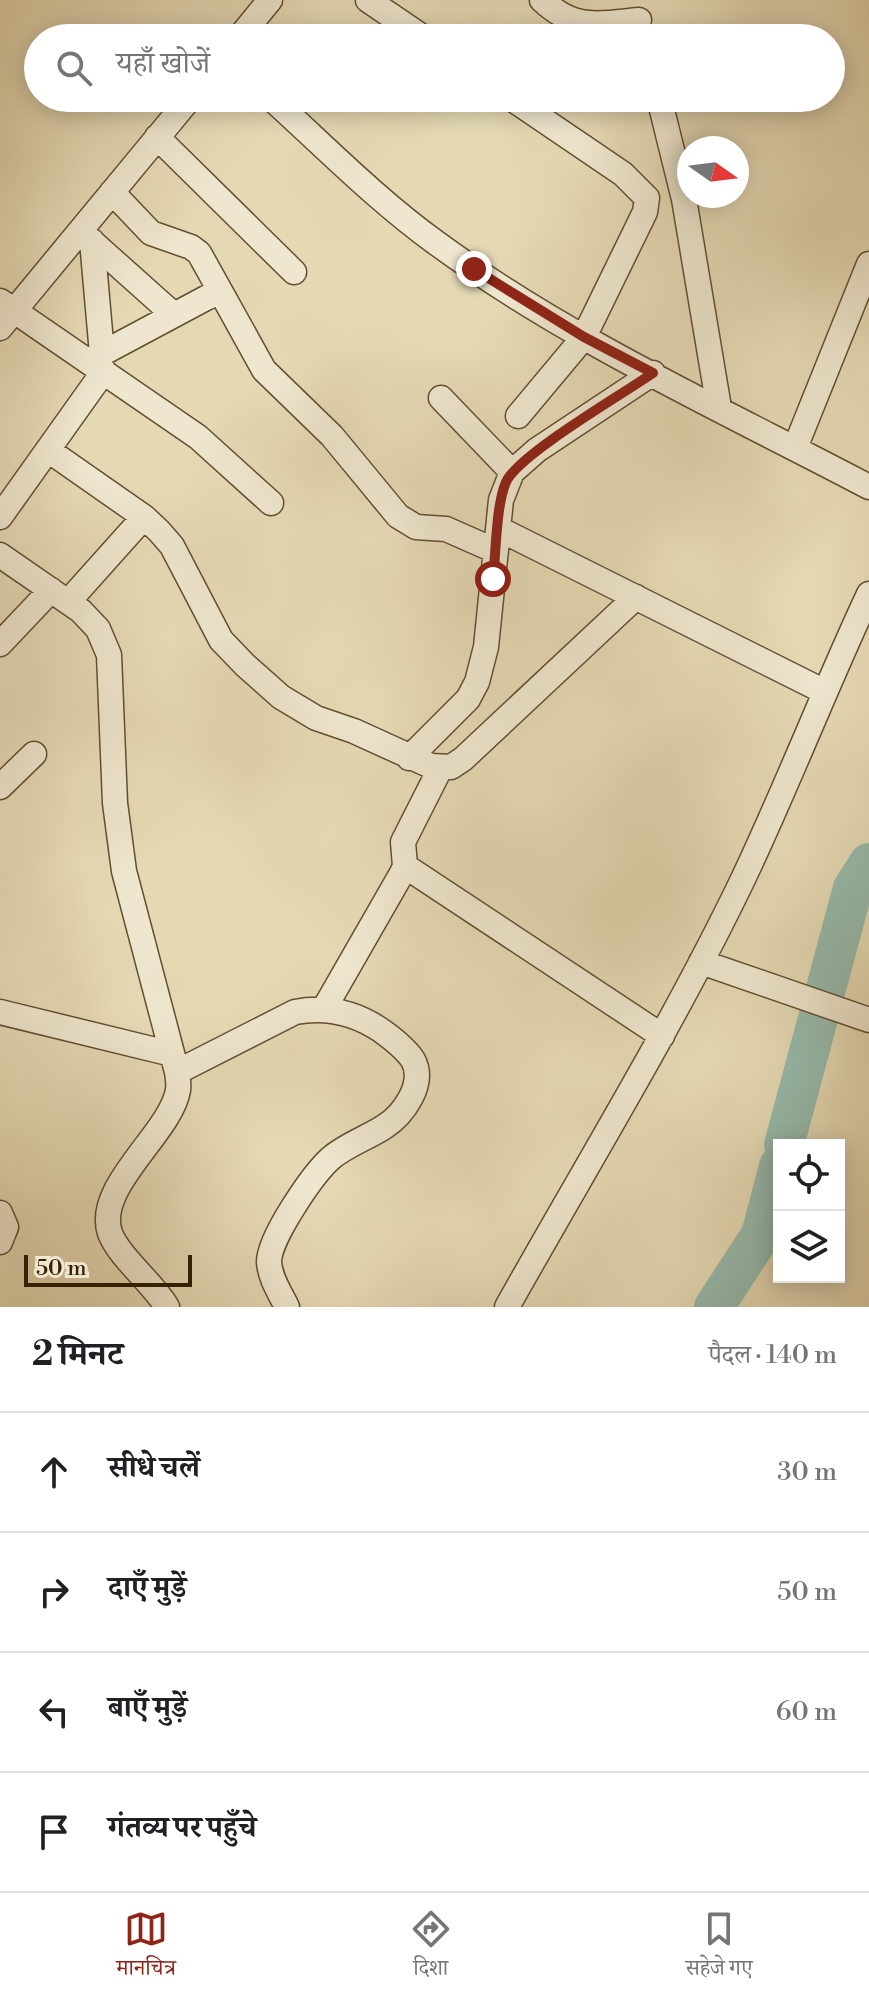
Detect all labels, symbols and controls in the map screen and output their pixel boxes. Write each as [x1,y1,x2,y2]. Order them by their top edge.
search box [24,24,845,112]
text: यहाँ खोजें [116,45,210,83]
icon: search [52,46,96,90]
north arrow [677,136,749,208]
route end [456,251,492,287]
route start [475,561,511,597]
map controls [773,1139,845,1283]
button: locate [773,1139,845,1211]
button: layers [773,1211,845,1283]
scale bar [24,1251,192,1287]
text: 50 m [36,1255,87,1282]
text: 2 मिनट [32,1334,123,1376]
text: पैदल · 140 m [708,1339,837,1371]
text: सीधे चलें [108,1449,200,1487]
icon: ahead [32,1450,76,1494]
text: 30 m [777,1456,837,1488]
text: दाएँ मुड़ें [108,1569,186,1607]
icon: right [32,1570,76,1614]
text: 50 m [777,1576,837,1608]
text: बाएँ मुड़ें [108,1689,187,1727]
icon: left [32,1690,76,1734]
text: 60 m [776,1696,837,1728]
text: गंतव्य पर पहुँचे [108,1809,256,1847]
icon: arrive [32,1810,76,1854]
tab: मानचित्र [116,1907,176,1989]
tab: दिशा [409,1907,453,1989]
tab: सहेजे गए [685,1907,753,1989]

